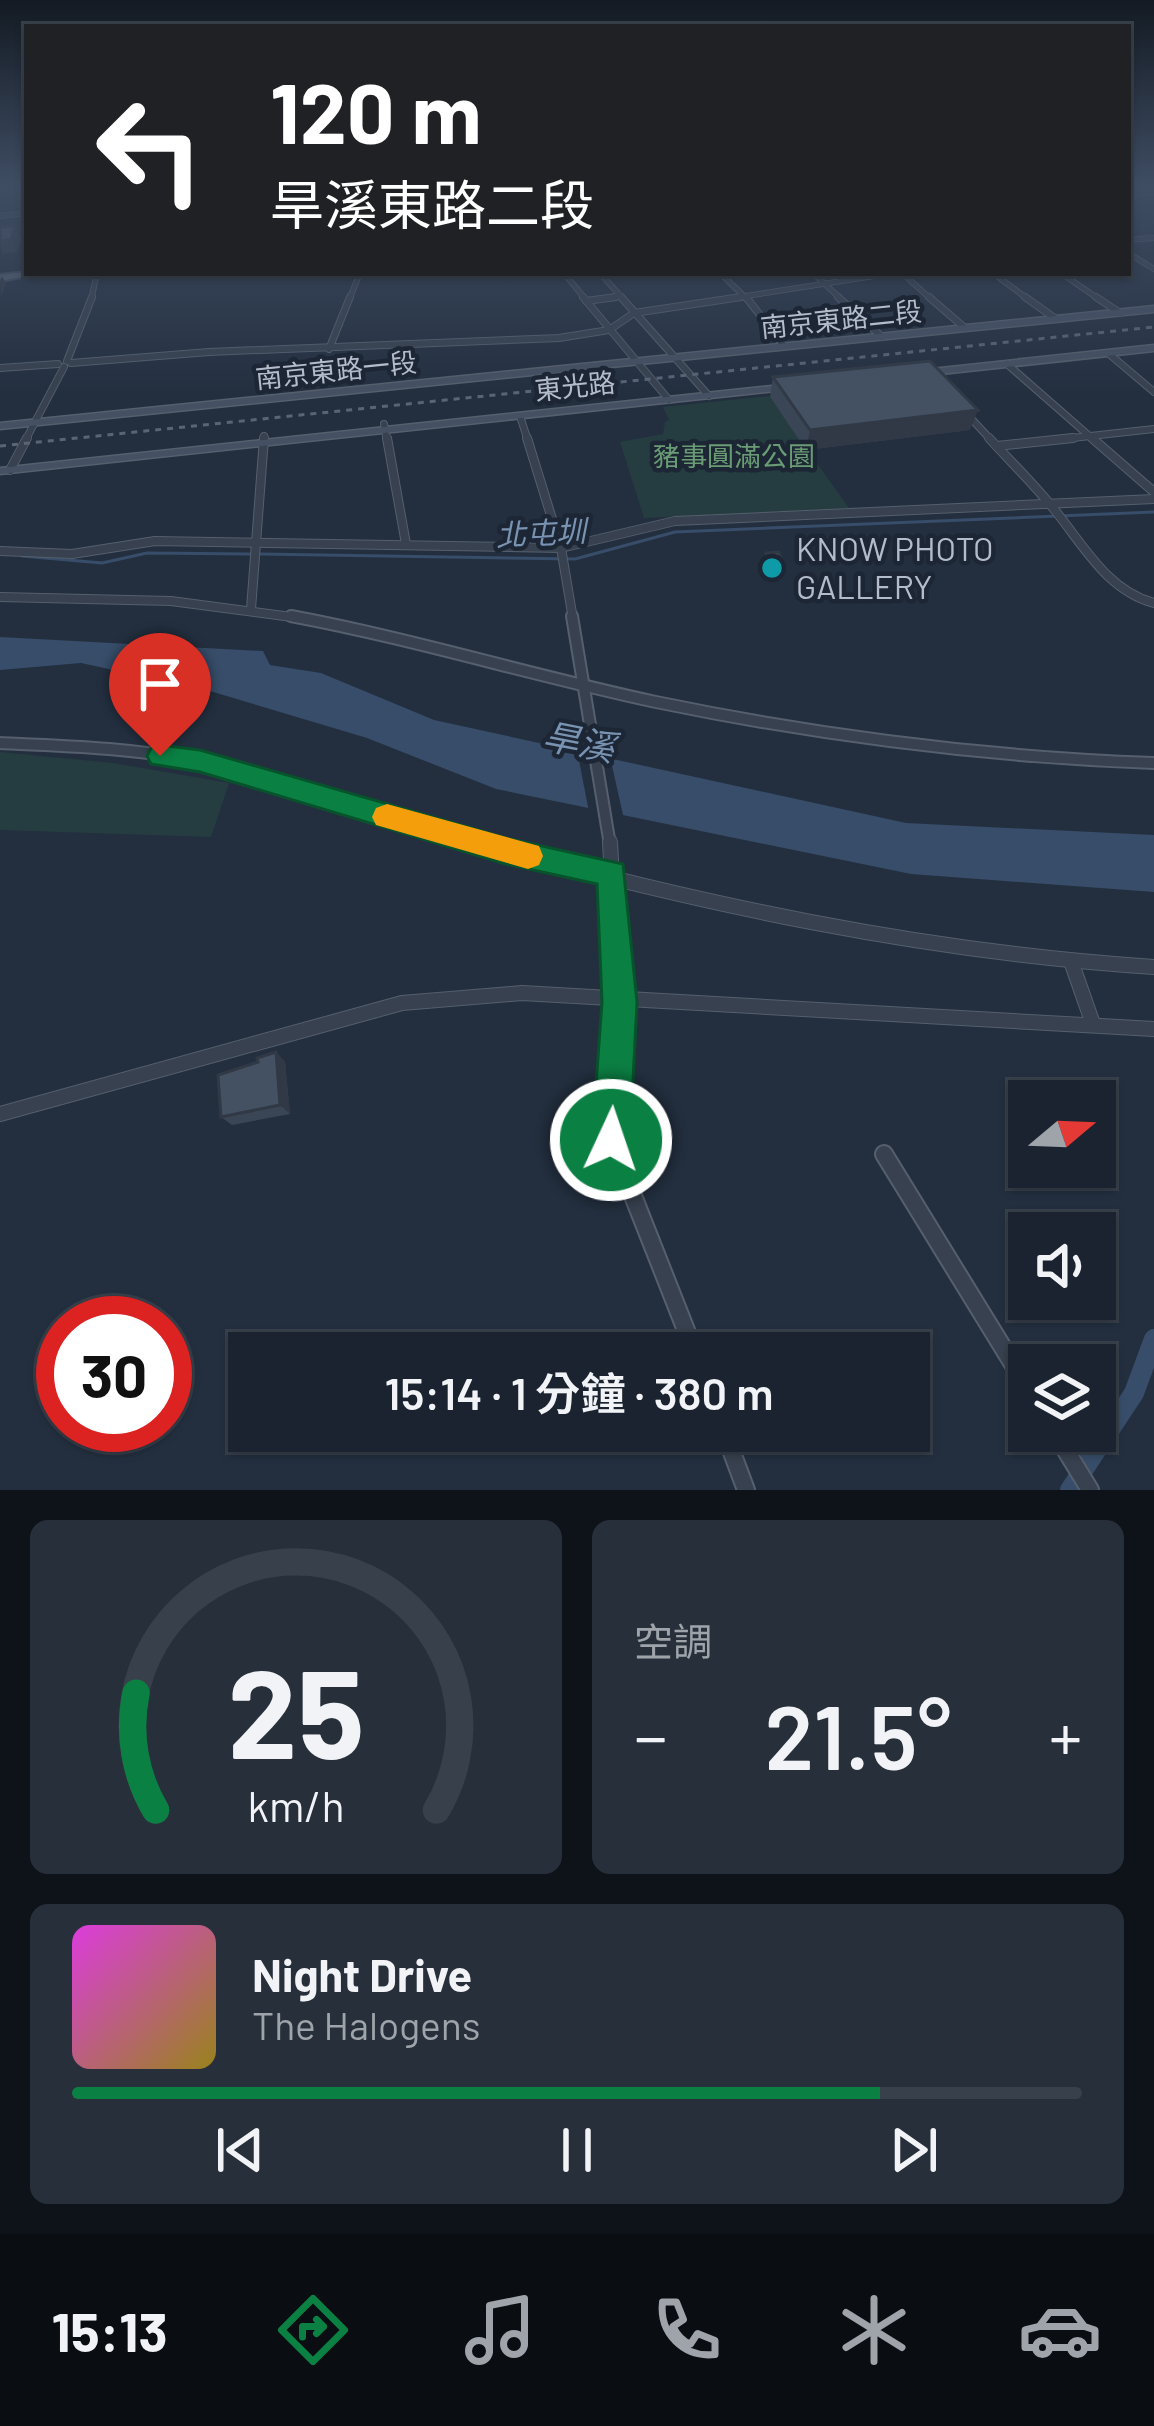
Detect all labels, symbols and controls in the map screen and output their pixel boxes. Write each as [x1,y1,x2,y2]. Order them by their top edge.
text: 120 m [270,60,482,161]
icon: left [72,72,228,228]
text: 旱溪東路二段 [270,171,594,236]
street label: 南京東路二段 [759,294,923,342]
street label: 南京東路一段 [254,345,418,393]
street label: 東光路 [533,365,617,405]
park label: 豬事圓滿公園 [653,439,815,471]
water label: 北屯圳 [495,511,591,552]
place label: KNOW PHOTO GALLERY [796,528,993,606]
marker: KNOW PHOTO GALLERY [759,555,785,581]
pin [109,633,211,756]
icon: arrive [127,651,193,717]
water label: 旱溪 [540,713,624,769]
position arrow [548,1077,674,1203]
north arrow [1008,1080,1116,1188]
map controls [1008,1080,1116,1452]
button: sound [1008,1212,1116,1320]
speed limit sign: 30 [36,1296,192,1452]
button: layers [1008,1344,1116,1452]
text: 15:14 · 1 分鐘 · 380 m [385,1365,773,1419]
text: 空調 [634,1617,712,1664]
text: 25 [227,1634,365,1784]
text: 21.5° [765,1680,951,1788]
text: − [634,1695,667,1774]
text: + [1049,1695,1082,1774]
text: km/h [247,1779,345,1831]
text: Night Drive [252,1947,472,2001]
text: The Halogens [252,2001,481,2048]
icon: previous [207,2117,273,2183]
icon: pause [544,2117,610,2183]
icon: next [881,2117,947,2183]
icon: directions [271,2288,355,2372]
icon: music [458,2288,542,2372]
icon: phone [645,2288,729,2372]
icon: climate [832,2288,916,2372]
icon: car [1018,2288,1102,2372]
text: 15:13 [51,2298,168,2363]

